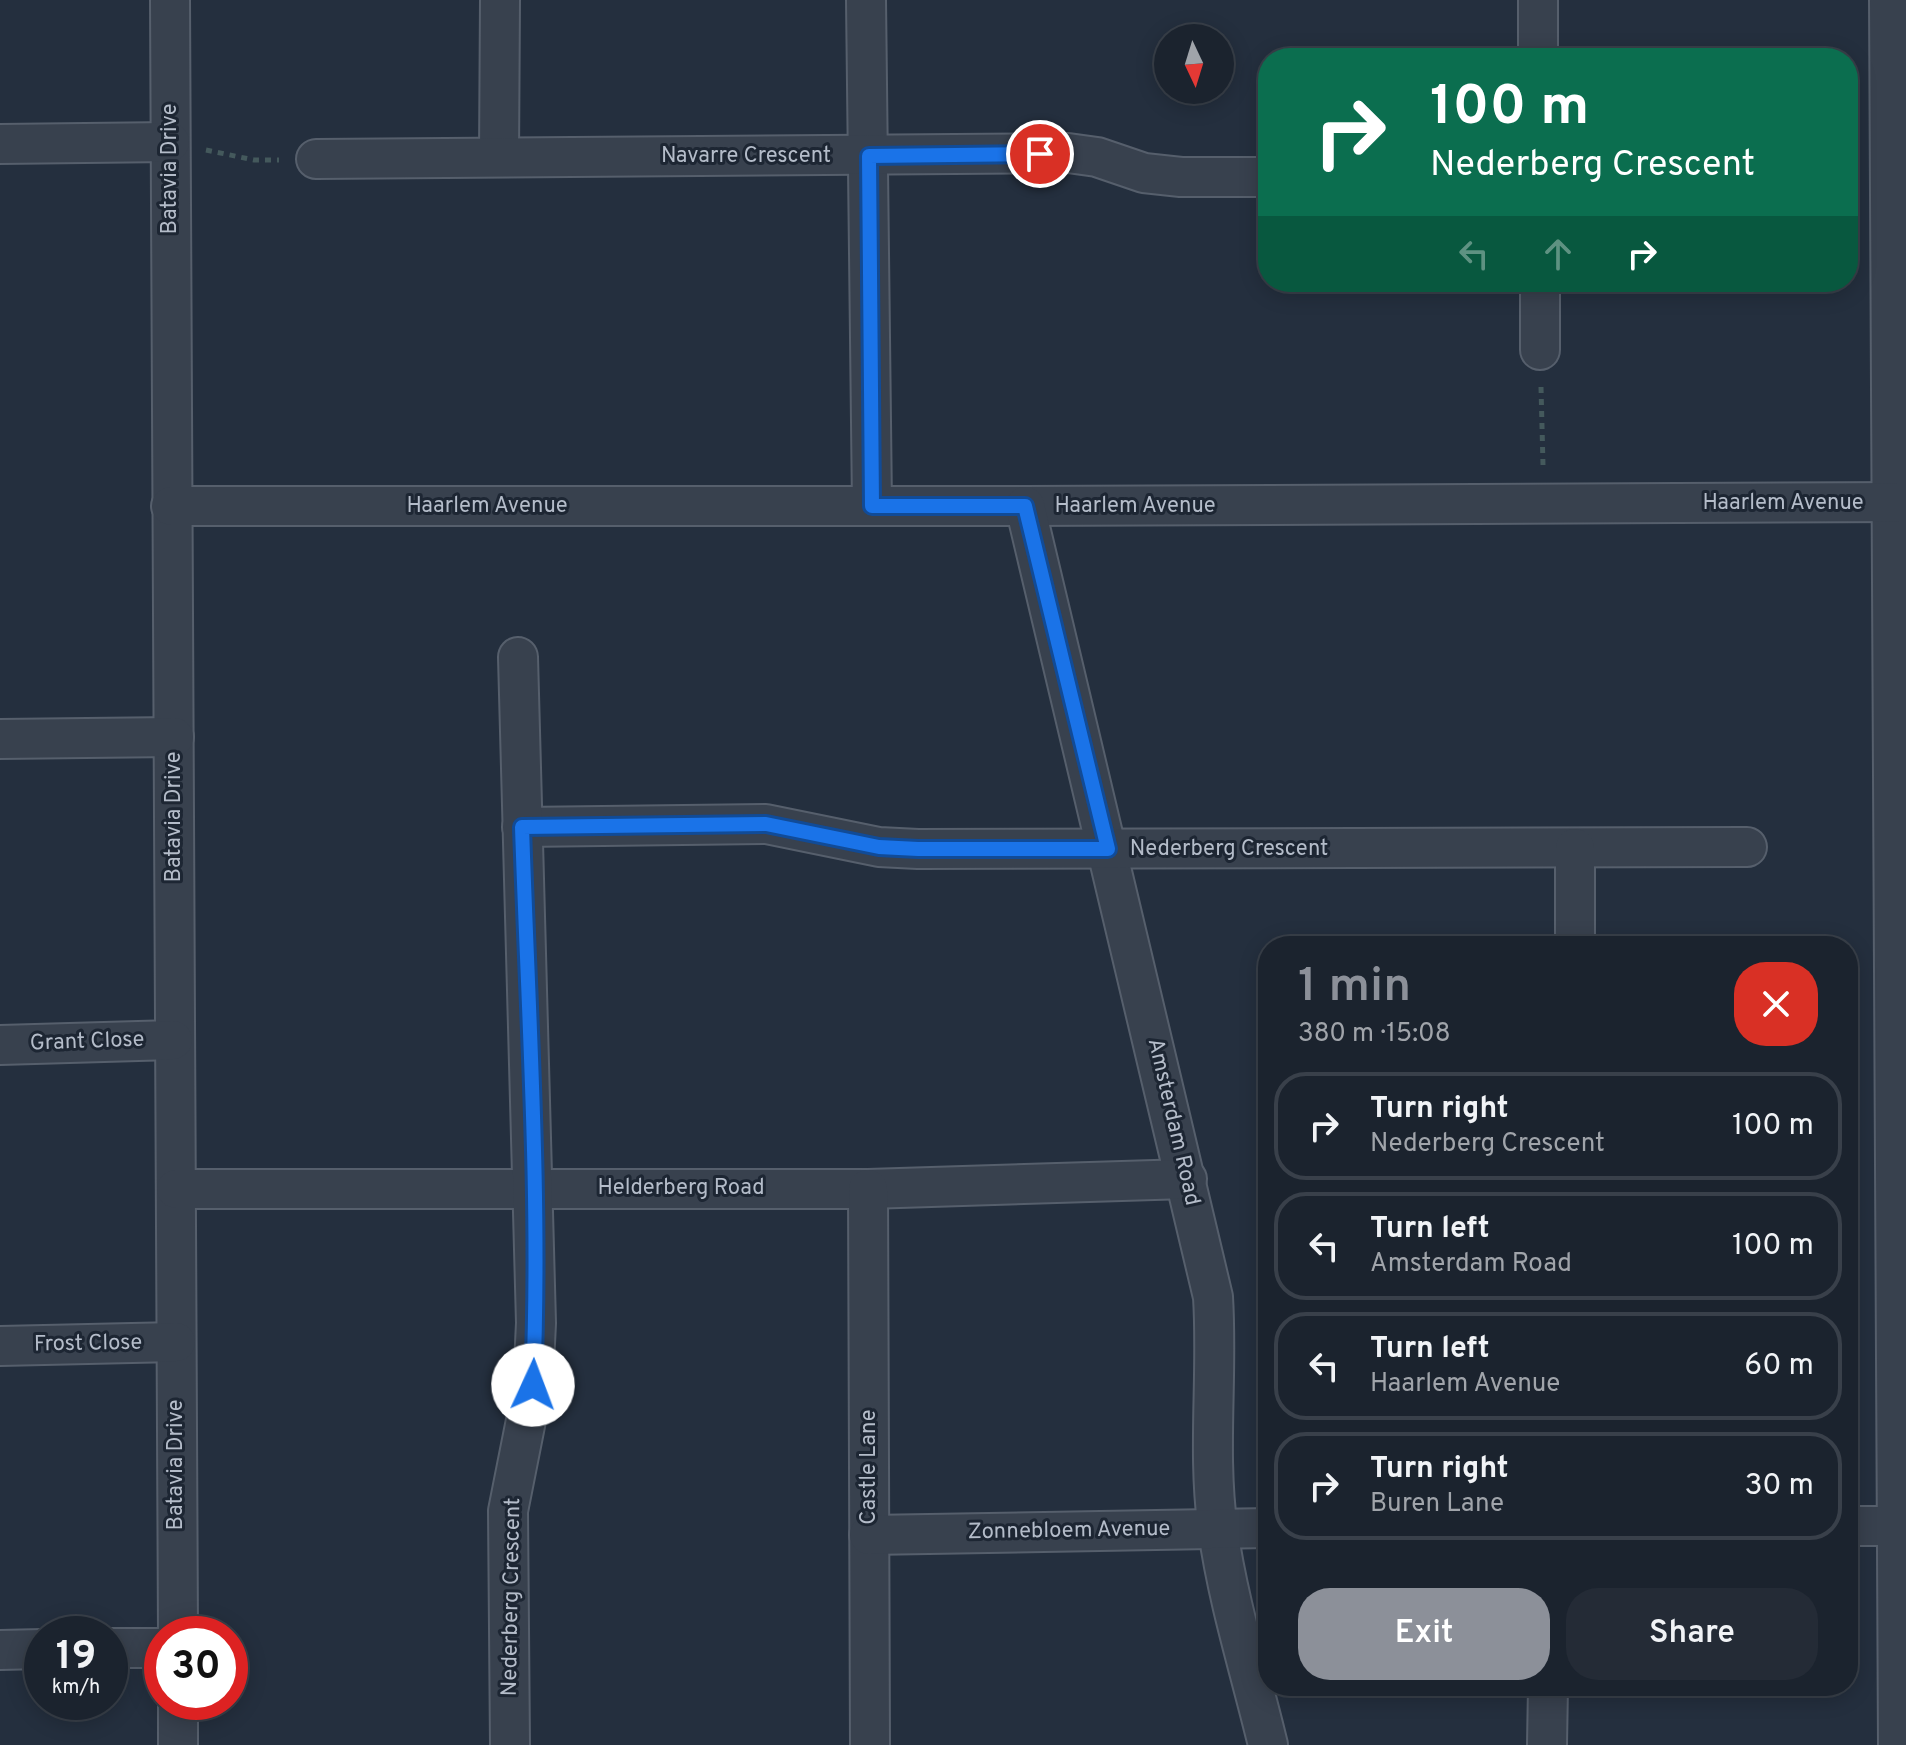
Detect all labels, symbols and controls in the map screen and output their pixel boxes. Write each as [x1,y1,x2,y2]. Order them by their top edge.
north arrow [1154,24,1234,104]
map controls [1154,24,1234,104]
text: 100 m [1430,74,1589,144]
icon: right [1298,80,1402,184]
street label: Batavia Drive [157,103,184,235]
pin [1006,120,1074,188]
icon: arrive [1018,132,1062,176]
street label: Navarre Crescent [661,143,831,170]
text: Nederberg Crescent [1430,143,1755,189]
icon: left [1452,232,1496,276]
icon: ahead [1536,232,1580,276]
icon: right [1620,232,1664,276]
street label: Haarlem Avenue [1702,490,1864,517]
street label: Haarlem Avenue [406,493,568,520]
street label: Haarlem Avenue [1054,493,1216,520]
street label: Batavia Drive [161,751,188,883]
street label: Nederberg Crescent [1130,836,1328,863]
text: 1 min [1298,958,1411,1018]
button: close [1734,962,1818,1046]
text: 380 m · 15:08 [1298,1018,1451,1051]
street label: Grant Close [29,1027,145,1057]
street label: Amsterdam Road [1141,1036,1205,1208]
text: Turn right [1370,1091,1508,1128]
icon: right [1302,1104,1346,1148]
text: 100 m [1732,1108,1814,1145]
text: Nederberg Crescent [1370,1128,1605,1161]
street label: Helderberg Road [597,1175,765,1202]
text: Turn left [1370,1211,1490,1248]
icon: left [1302,1224,1346,1268]
text: 100 m [1732,1228,1814,1265]
text: Amsterdam Road [1370,1248,1572,1281]
street label: Frost Close [34,1330,142,1358]
text: Turn left [1370,1331,1490,1368]
position arrow [491,1343,575,1427]
icon: left [1302,1344,1346,1388]
text: 60 m [1744,1348,1814,1385]
text: Haarlem Avenue [1370,1368,1560,1401]
street label: Batavia Drive [163,1399,190,1531]
street label: Castle Lane [856,1409,883,1525]
text: Turn right [1370,1451,1508,1488]
icon: right [1302,1464,1346,1508]
text: 30 m [1745,1468,1814,1505]
text: Buren Lane [1370,1488,1504,1521]
street label: Nederberg Crescent [497,1497,527,1697]
street label: Zonnebloem Avenue [968,1516,1170,1546]
button: Exit [1298,1588,1550,1680]
button: Share [1566,1588,1818,1680]
speed limit sign: 30 [144,1616,248,1720]
text: 19 [56,1633,96,1683]
text: km/h [52,1675,100,1701]

